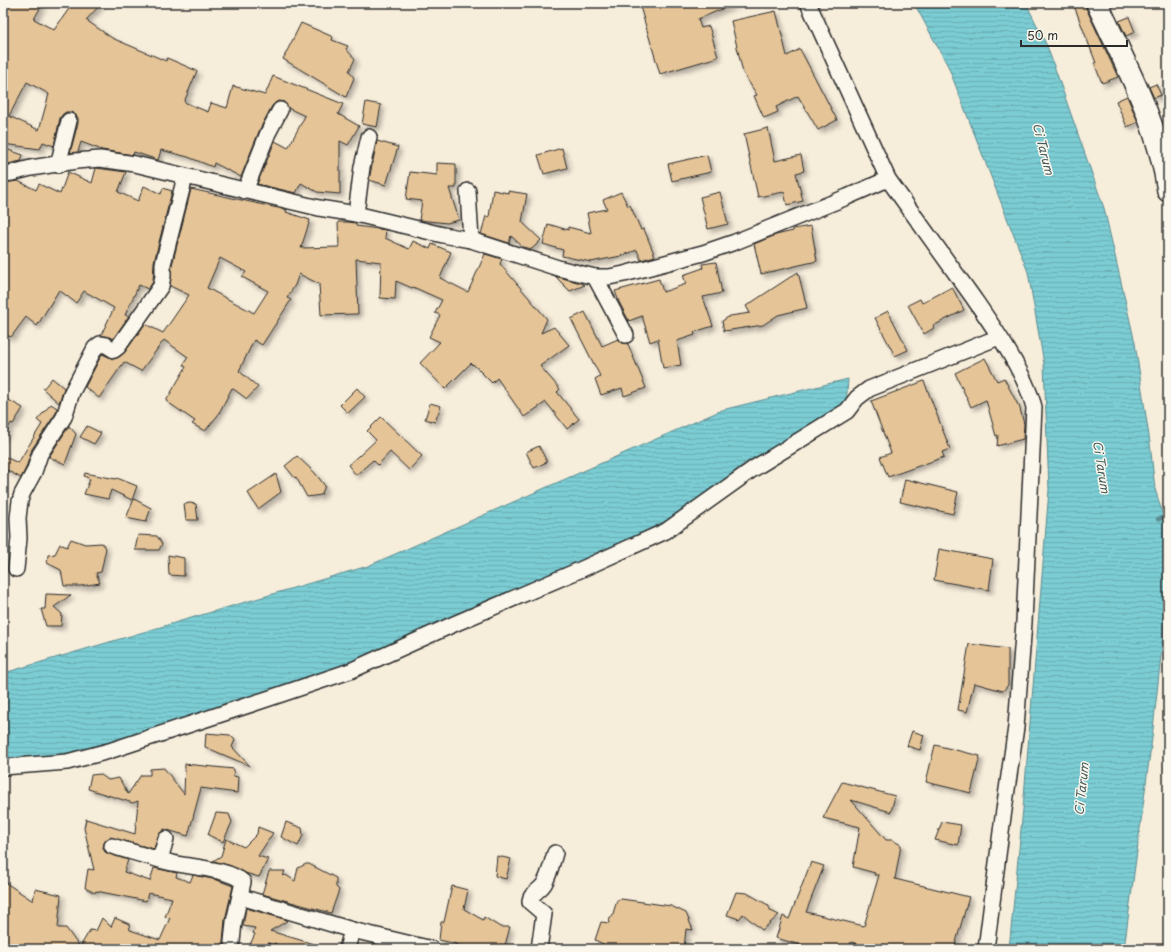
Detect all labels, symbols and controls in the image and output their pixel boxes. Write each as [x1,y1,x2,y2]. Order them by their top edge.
scale bar [1021,22,1127,48]
text: 50 m [1027,26,1058,44]
water label: Ci Tarum [1029,121,1059,178]
water label: Ci Tarum [1089,439,1115,496]
water label: Ci Tarum [1069,761,1093,816]

